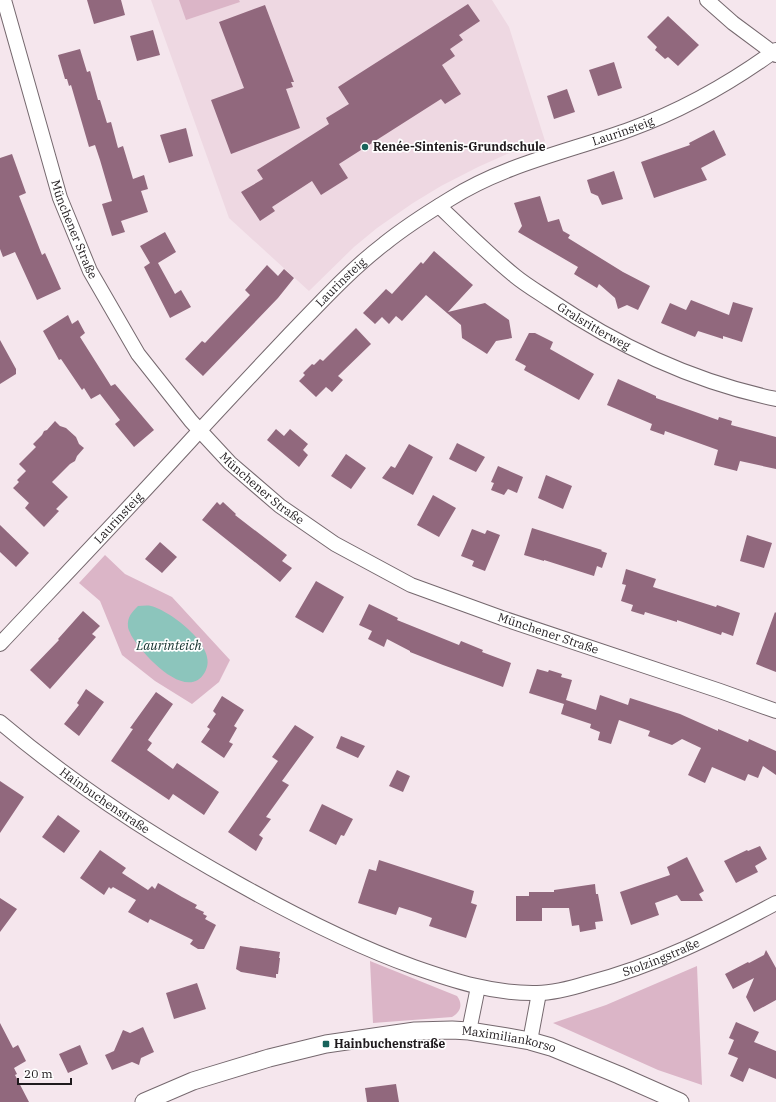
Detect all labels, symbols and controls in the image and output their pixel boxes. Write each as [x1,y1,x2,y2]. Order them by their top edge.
street label: Laurinsteig [590,113,656,149]
place label: Renée-Sintenis-Grundschule [373,139,546,154]
marker: Renée-Sintenis-Grundschule [360,142,370,152]
street label: Münchener Straße [48,178,101,281]
street label: Laurinsteig [312,254,369,310]
street label: Gralsritterweg [555,299,633,353]
street label: Münchener Straße [217,449,307,527]
street label: Laurinsteig [91,489,146,546]
street label: Münchener Straße [496,609,601,657]
water label: Laurinteich [135,637,202,654]
street label: Hainbuchenstraße [57,764,153,836]
street label: Stolzingstraße [620,935,702,979]
street label: Maximiliankorso [461,1023,559,1055]
place label: Hainbuchenstraße [334,1036,446,1051]
marker: Hainbuchenstraße [321,1039,331,1049]
scale bar [18,1060,71,1086]
text: 20 m [24,1066,53,1081]

